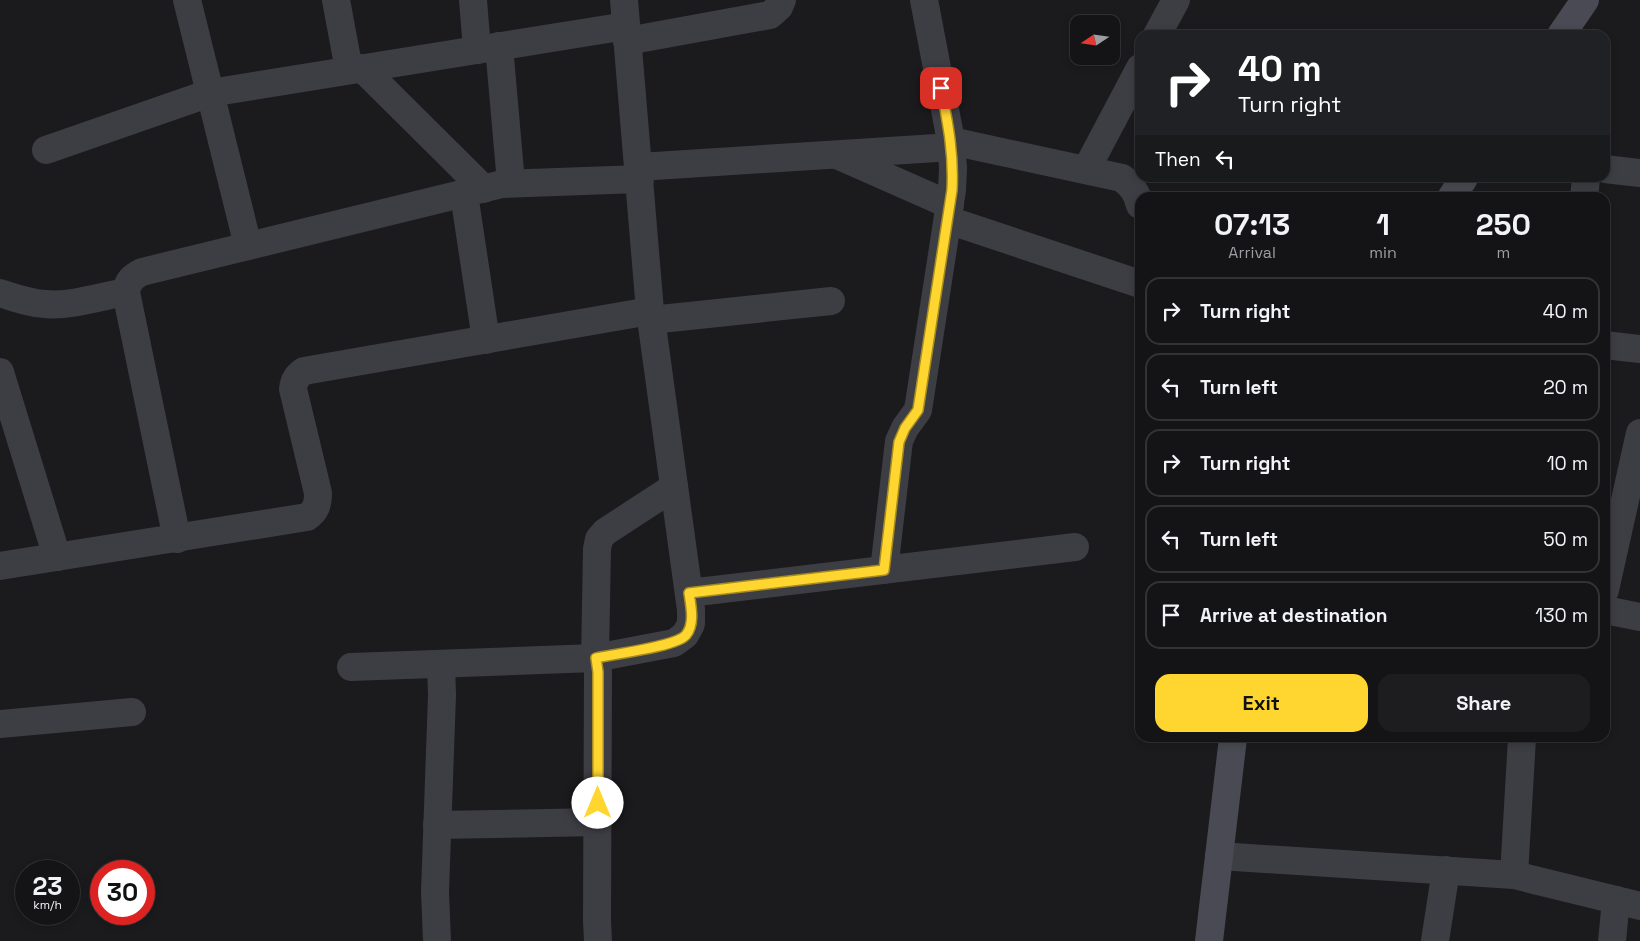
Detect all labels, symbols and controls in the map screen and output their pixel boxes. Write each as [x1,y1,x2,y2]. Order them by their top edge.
north arrow [1070,15,1120,65]
map controls [1070,15,1120,65]
text: 40 m [1238,47,1322,91]
icon: right [1155,50,1220,115]
pin [920,67,962,109]
icon: arrive [927,74,955,102]
text: Turn right [1238,90,1341,118]
icon: left [1211,145,1239,173]
text: Then [1155,147,1201,172]
text: 07:13 [1214,205,1290,244]
text: 1 [1376,205,1390,244]
text: 250 [1476,205,1531,244]
text: Arrival [1228,242,1276,263]
text: min [1369,242,1397,263]
text: m [1496,242,1510,263]
icon: right [1157,297,1185,325]
text: Turn right [1200,299,1290,324]
text: 40 m [1543,299,1588,324]
icon: left [1157,373,1185,401]
text: Turn left [1200,375,1278,400]
text: 20 m [1543,375,1588,400]
icon: right [1157,449,1185,477]
text: Turn right [1200,451,1290,476]
text: 10 m [1547,451,1588,476]
icon: left [1157,525,1185,553]
text: Turn left [1200,527,1278,552]
text: 50 m [1543,527,1588,552]
icon: arrive [1157,601,1185,629]
text: Arrive at destination [1200,603,1388,628]
text: 130 m [1535,603,1588,628]
button: Exit [1155,674,1368,732]
button: Share [1378,674,1590,732]
position arrow [571,776,623,828]
speed limit sign: 30 [90,860,155,925]
text: 23 [32,870,63,902]
text: km/h [33,897,62,913]

